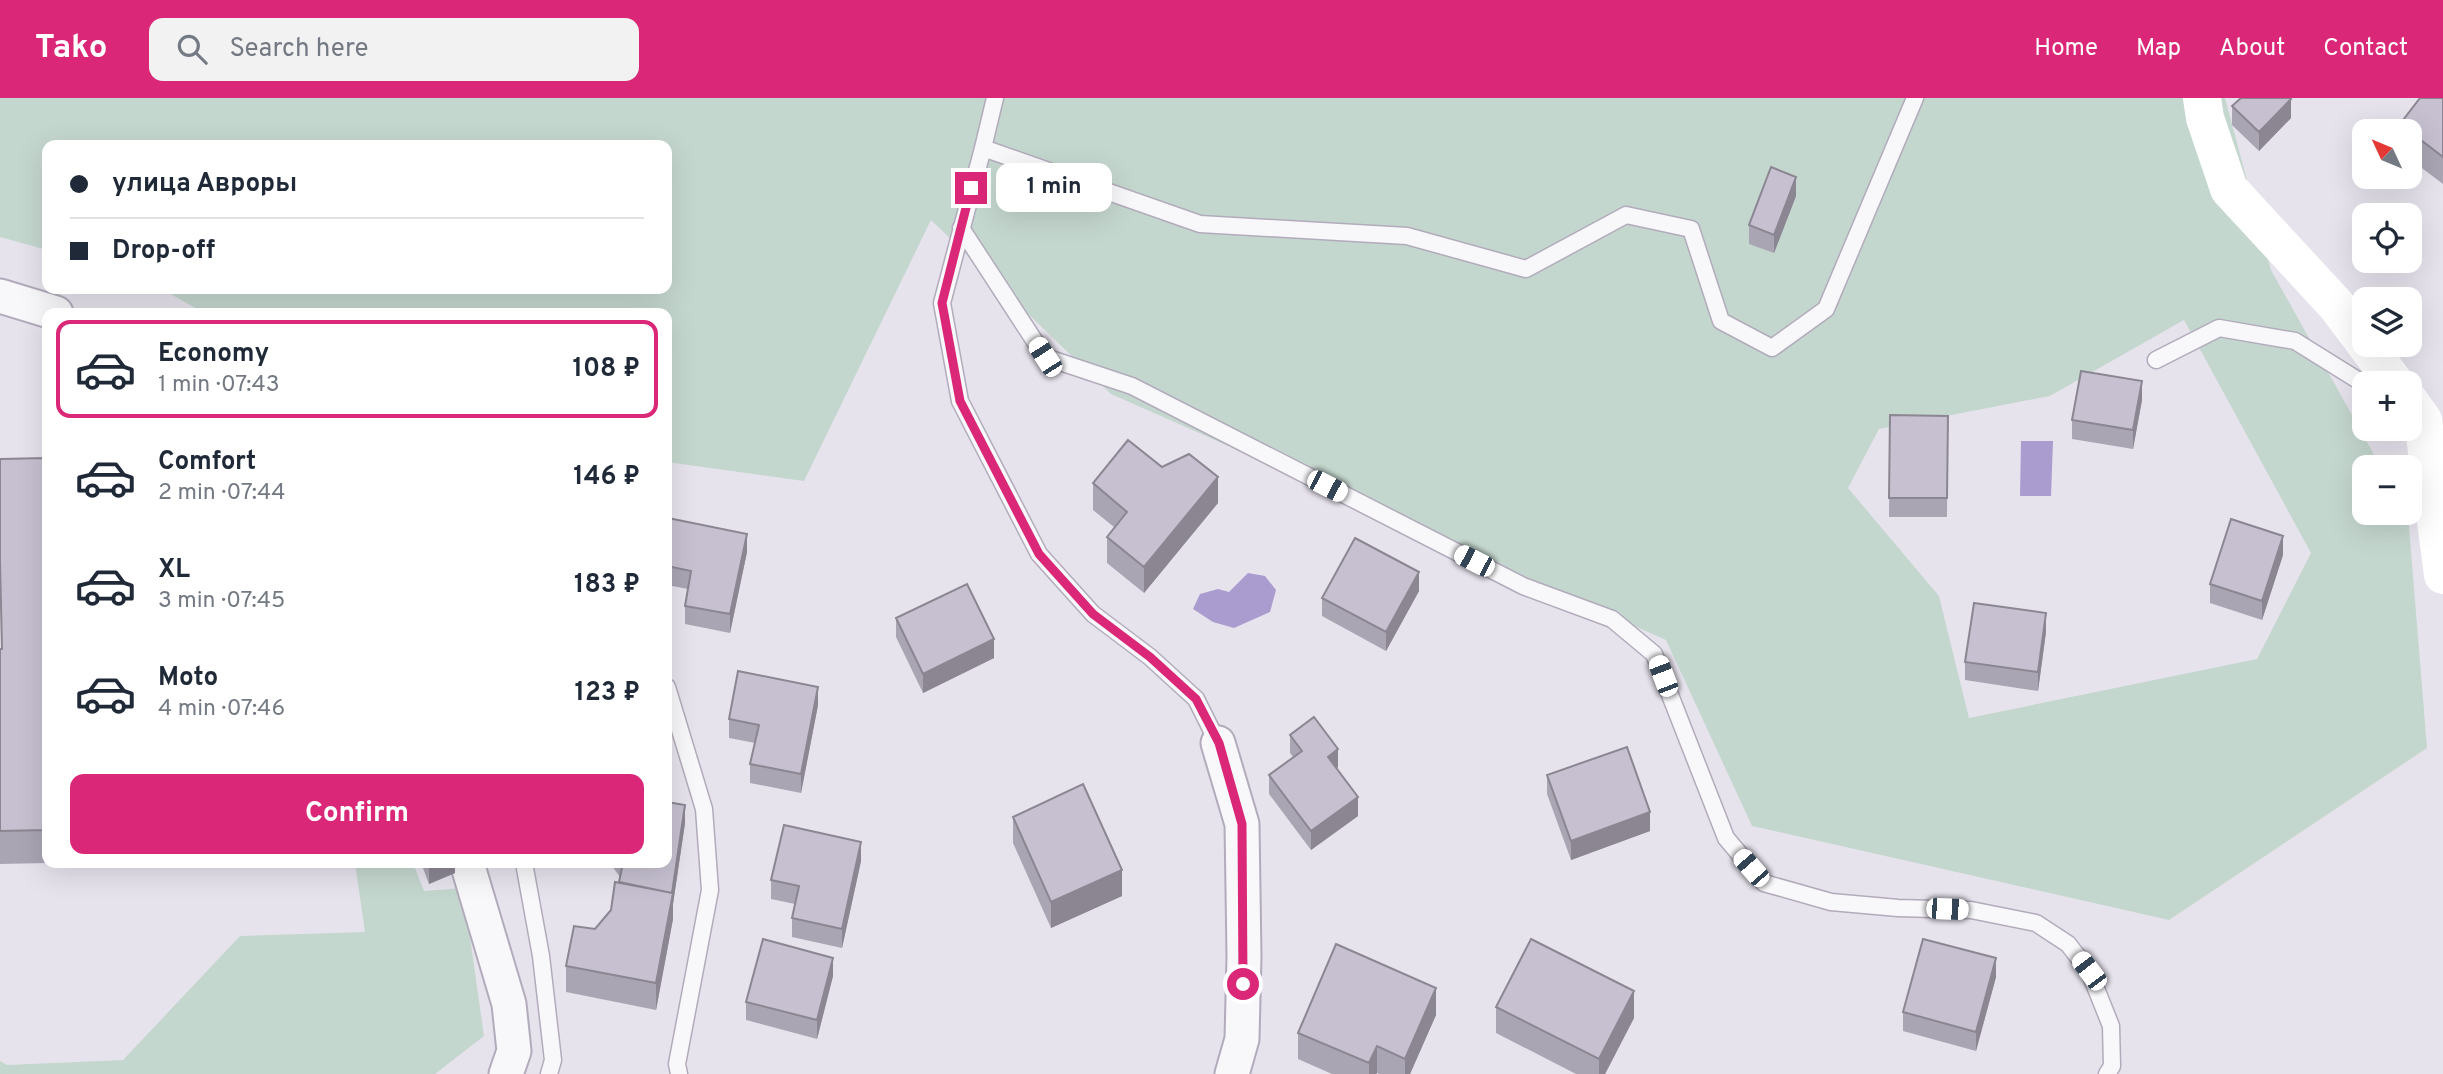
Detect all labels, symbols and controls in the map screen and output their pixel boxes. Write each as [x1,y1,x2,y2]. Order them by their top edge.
search box [149,18,639,81]
text: Tako [35,28,107,70]
icon: search [173,30,211,68]
text: Search here [229,33,368,66]
text: Home [2034,34,2098,64]
text: Map [2136,34,2181,64]
text: About [2219,34,2285,64]
text: Contact [2323,34,2408,64]
north arrow [2352,119,2422,189]
map controls [2352,119,2422,525]
callout: 1 min [996,164,1111,212]
text: улица Авроры [112,168,297,201]
route end [955,172,987,204]
text: 1 min [1026,173,1082,202]
button: locate [2352,203,2422,273]
text: Drop-off [112,235,215,268]
button: layers [2352,287,2422,357]
car [1025,334,1066,380]
icon: car [74,338,137,401]
text: Economy [158,338,269,371]
text: 108 ₽ [573,353,640,386]
text: 1 min · 07:43 [158,371,280,400]
button: + [2352,371,2422,441]
icon: car [74,446,137,509]
text: Comfort [158,446,256,479]
button: − [2352,455,2422,525]
text: 146 ₽ [573,461,640,494]
car [1304,467,1351,505]
text: 2 min · 07:44 [158,479,285,508]
car [1451,542,1498,580]
icon: car [74,554,137,617]
text: XL [158,554,190,587]
text: 183 ₽ [574,569,640,602]
text: 3 min · 07:45 [158,587,285,616]
car [1646,653,1681,699]
icon: car [74,662,137,725]
text: Moto [158,662,218,695]
text: 123 ₽ [575,677,640,710]
text: 4 min · 07:46 [158,695,285,724]
button: Confirm [70,774,644,854]
car [1730,845,1773,891]
car [1926,898,1969,920]
car [2068,948,2111,994]
route start [1227,968,1259,1000]

